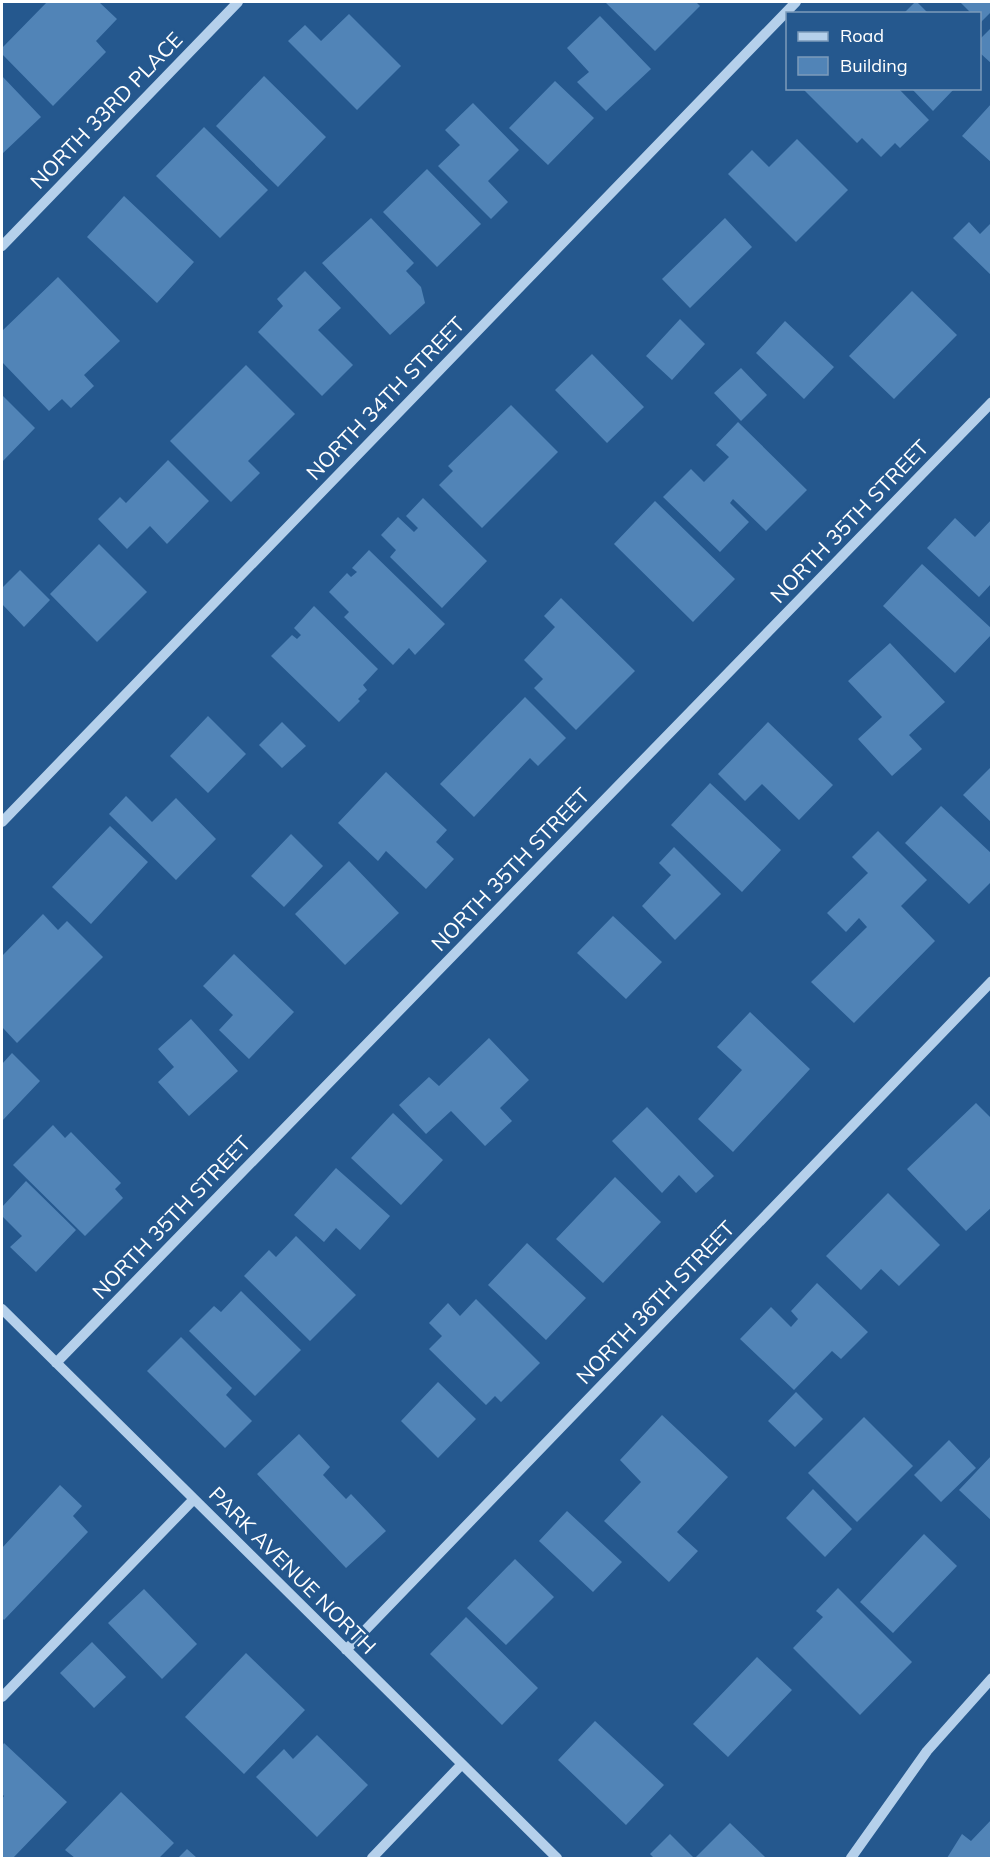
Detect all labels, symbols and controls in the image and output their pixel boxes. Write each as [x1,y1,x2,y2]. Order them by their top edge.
legend [786,12,981,90]
text: Road [840,24,884,47]
street label: NORTH 33RD PLACE [24,26,188,194]
text: Building [840,54,908,77]
street label: NORTH 34TH STREET [300,311,470,485]
street label: NORTH 35TH STREET [764,434,934,608]
street label: NORTH 35TH STREET [425,782,595,956]
street label: NORTH 35TH STREET [86,1130,256,1304]
street label: NORTH 36TH STREET [570,1215,740,1389]
street label: PARK AVENUE NORTH [204,1481,382,1659]

